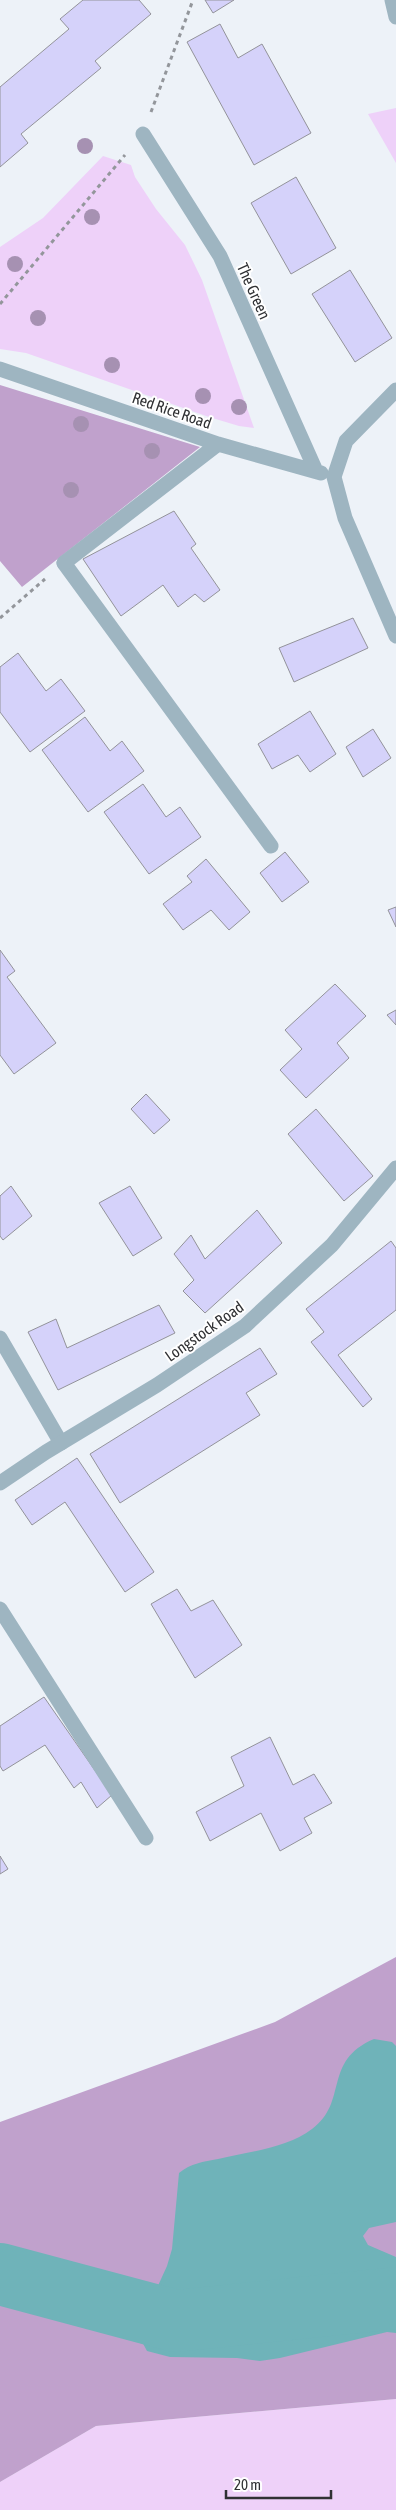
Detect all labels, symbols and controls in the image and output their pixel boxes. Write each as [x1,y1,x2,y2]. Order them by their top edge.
street label: The Green [234,260,274,322]
street label: Red Rice Road [130,388,214,432]
street label: Longstock Road [161,1297,247,1365]
scale bar [226,2468,331,2500]
text: 20 m [234,2476,261,2493]

